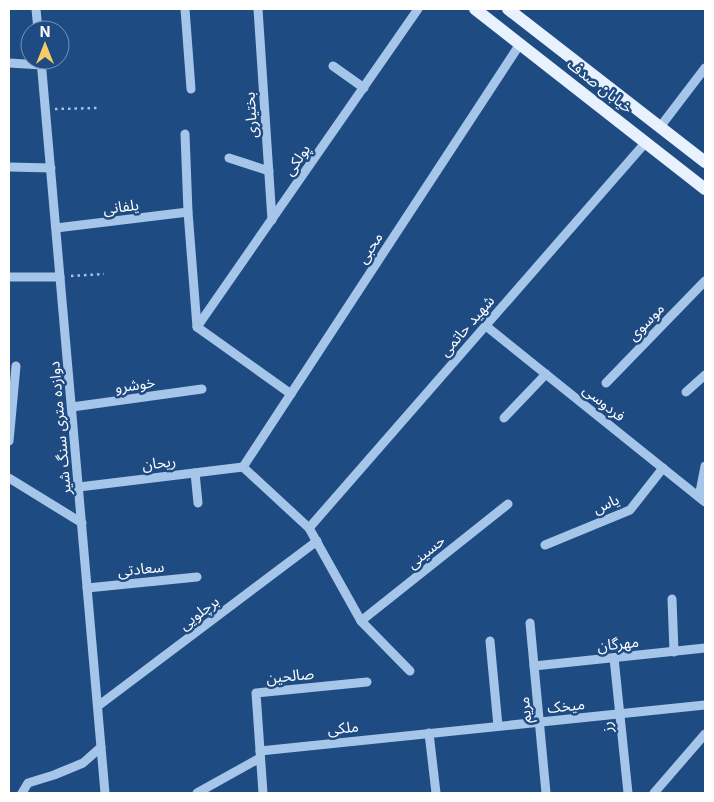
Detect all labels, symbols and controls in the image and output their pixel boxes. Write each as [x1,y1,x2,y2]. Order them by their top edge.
north arrow [20,20,70,70]
text: N [40,23,50,40]
street label: خیابان صدف [564,54,637,117]
street label: بختیاری [239,91,262,139]
street label: پولکی [279,140,315,180]
street label: یلفانی [102,195,140,218]
street label: محبی [352,228,387,267]
street label: شهید حاتمی [435,291,498,360]
street label: موسوی [623,299,668,345]
street label: دوازده متری سنگ شیر [44,360,75,497]
street label: خوشرو [114,372,156,397]
street label: فردوسی [579,380,630,426]
street label: ریحان [141,451,177,474]
street label: یاس [590,489,622,518]
street label: حسینی [403,530,449,573]
street label: سعادتی [117,557,165,580]
street label: برچلویی [175,591,223,635]
street label: مهرگان [596,632,640,655]
street label: صالحین [265,664,315,687]
street label: میخک [546,694,586,717]
street label: مریم [514,696,537,724]
street label: ملکی [327,716,359,739]
street label: رز [596,721,617,735]

